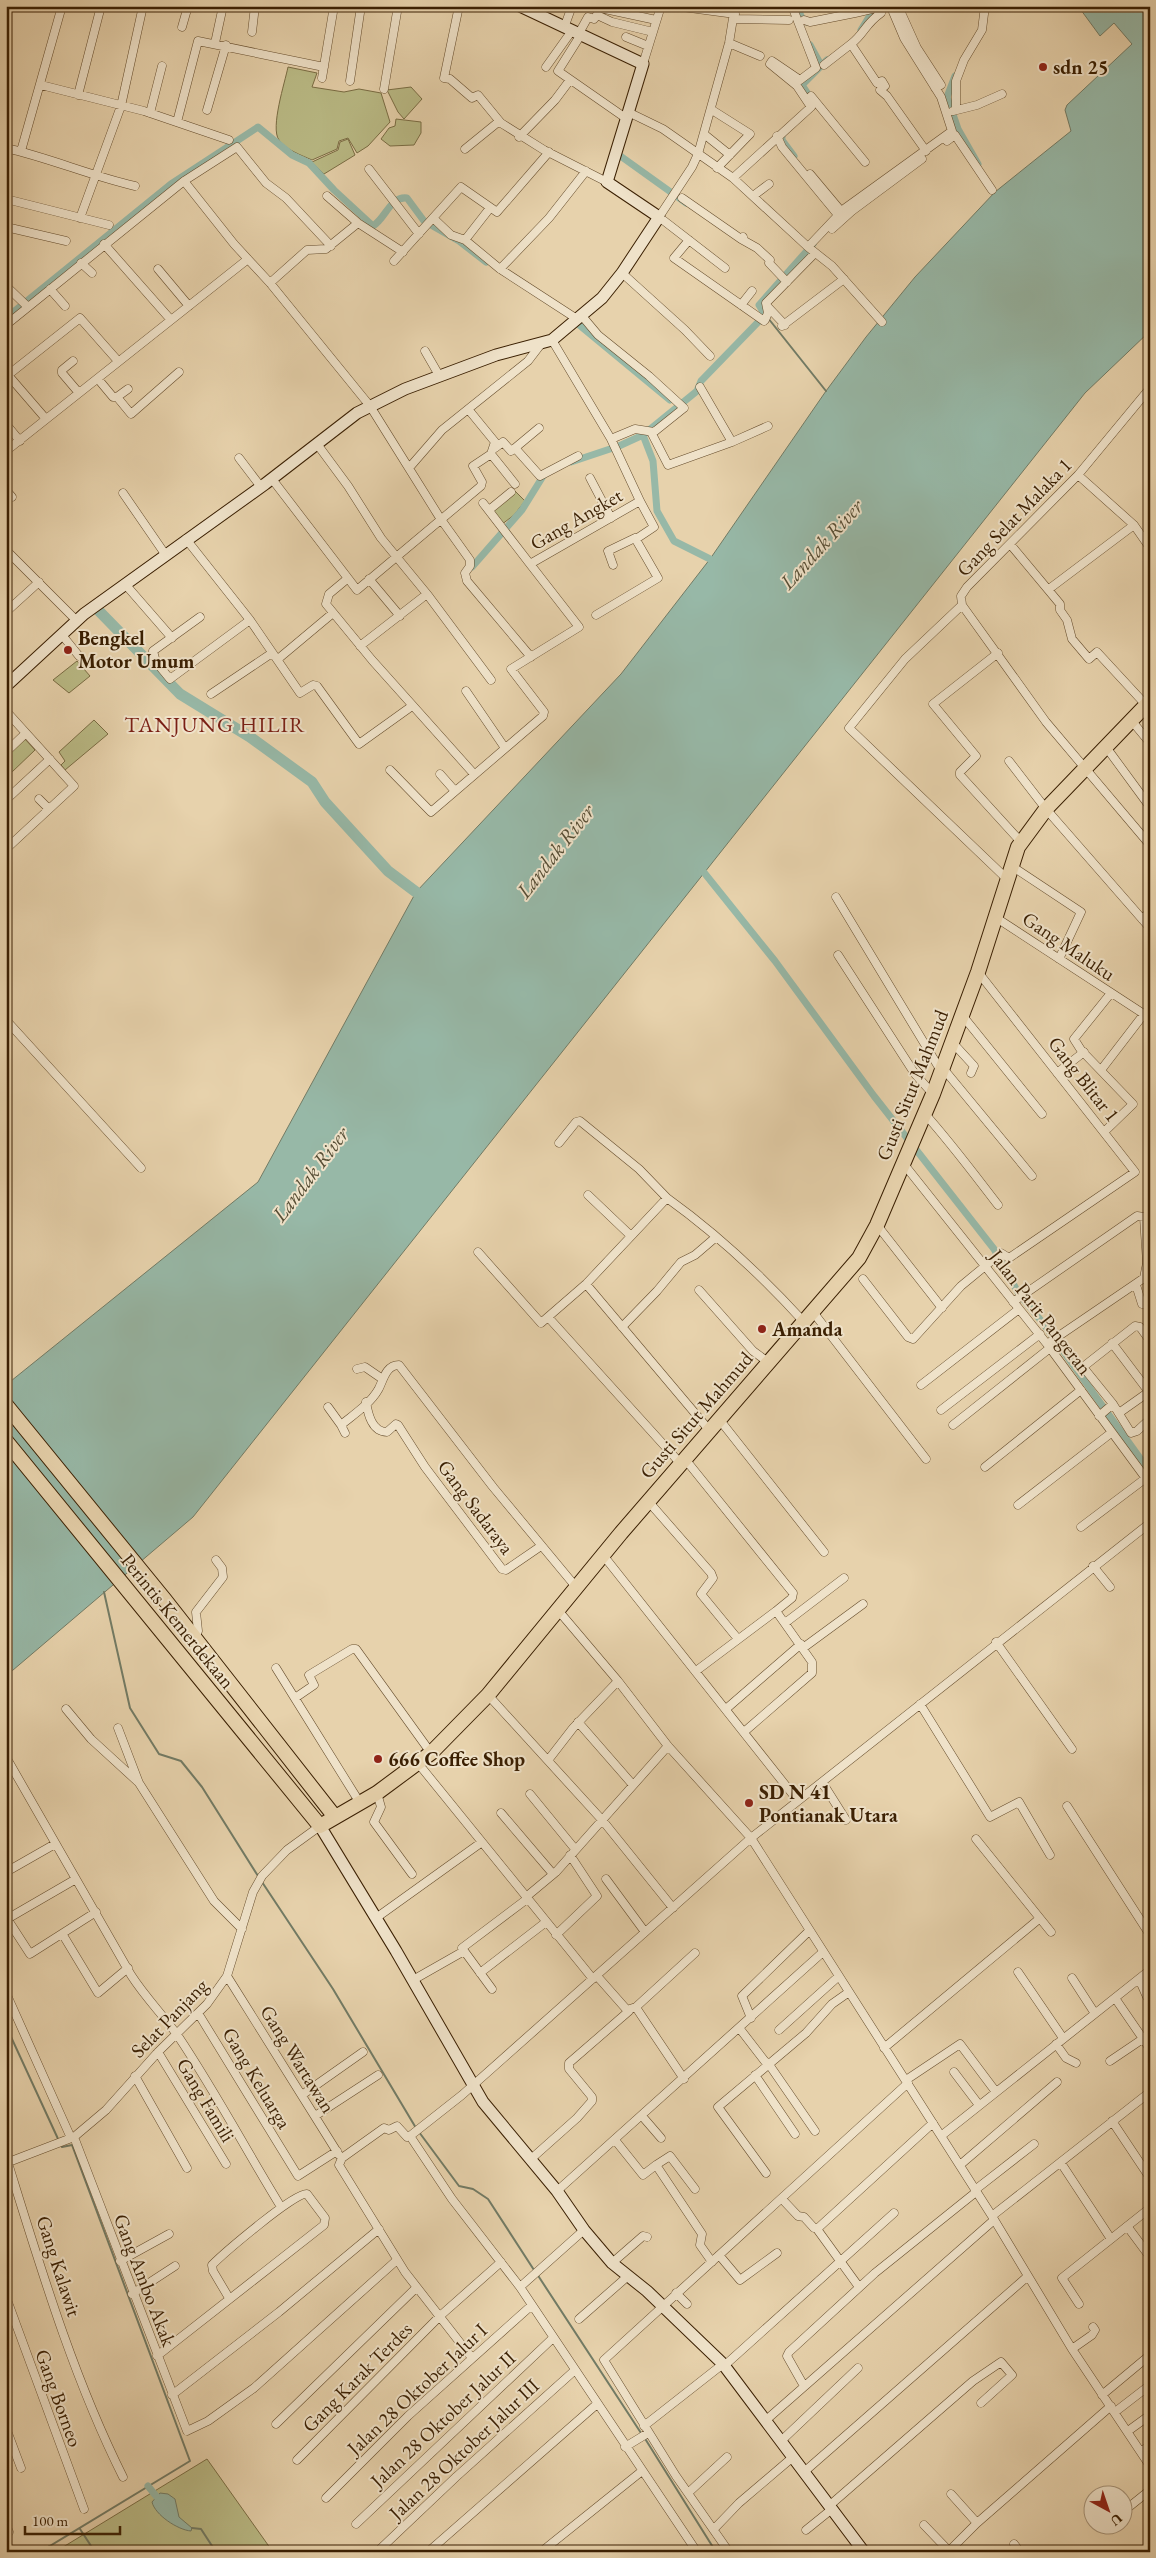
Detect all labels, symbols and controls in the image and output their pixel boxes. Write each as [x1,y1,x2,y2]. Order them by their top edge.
place label: sdn 25 [1053,54,1108,80]
marker: sdn 25 [1037,61,1049,73]
street label: Gang Selat Malaka 1 [951,452,1077,582]
street label: Gang Angket [525,482,627,556]
water label: Landak River [773,493,869,595]
place label: Bengkel Motor Umum [78,625,194,674]
marker: Bengkel Motor Umum [62,644,74,656]
district label: TANJUNG HILIR [124,710,306,739]
water label: Landak River [509,798,601,904]
street label: Gang Maluku [1018,905,1121,987]
street label: Gusti Situt Mahmud [870,1005,954,1164]
street label: Gang Blitar 1 [1042,1031,1126,1127]
water label: Landak River [265,1120,355,1228]
street label: Jalan Parit Pangeran [983,1242,1098,1380]
place label: Amanda [771,1316,843,1342]
marker: Amanda [756,1323,768,1335]
street label: Gusti Situt Mahmud [634,1345,759,1484]
street label: Gang Sadaraya [432,1454,520,1560]
street label: Perintis Kemerdekaan [115,1548,241,1694]
place label: 666 Coffee Shop [388,1746,525,1772]
marker: 666 Coffee Shop [372,1753,384,1765]
place label: SD N 41 Pontianak Utara [759,1779,898,1828]
marker: SD N 41 Pontianak Utara [743,1797,755,1809]
street label: Selat Panjang [125,1973,213,2063]
street label: Gang Wartawan [254,2000,342,2118]
street label: Gang Keluarga [217,2022,297,2134]
street label: Gang Famili [171,2053,241,2147]
street label: Gang Ambo Akak [108,2210,182,2351]
street label: Gang Kalawit [30,2212,88,2320]
street label: Gang Karak Terdes [296,2316,418,2438]
street label: Jalan 28 Oktober Jalur I [340,2317,493,2462]
street label: Jalan 28 Oktober Jalur II [363,2345,521,2494]
street label: Gang Borneo [29,2346,89,2451]
street label: Jalan 28 Oktober Jalur III [382,2372,545,2527]
north arrow [1084,2486,1134,2536]
scale bar [25,2503,120,2535]
text: U [1106,2510,1126,2531]
text: 100 m [32,2511,69,2530]

